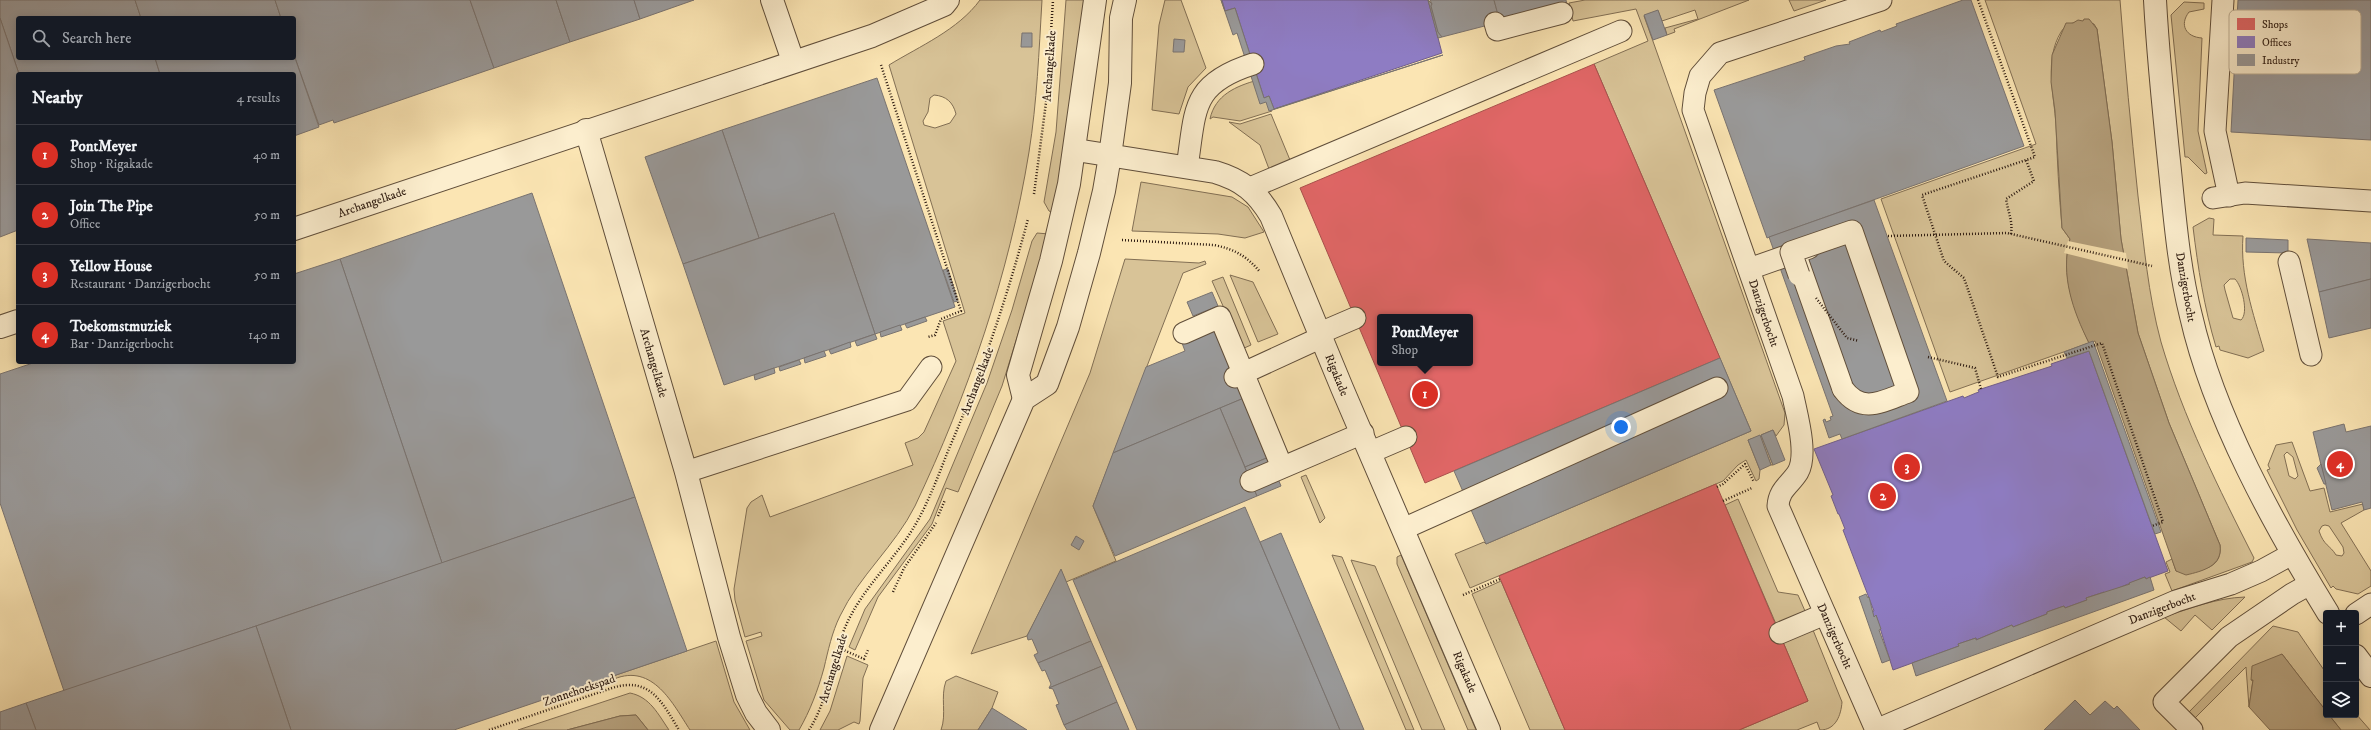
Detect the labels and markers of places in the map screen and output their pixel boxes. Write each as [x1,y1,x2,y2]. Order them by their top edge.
pin: 1 [1412,379,1438,409]
pin: 4 [2327,449,2353,479]
pin: 3 [1894,452,1920,482]
pin: 2 [1870,481,1896,511]

